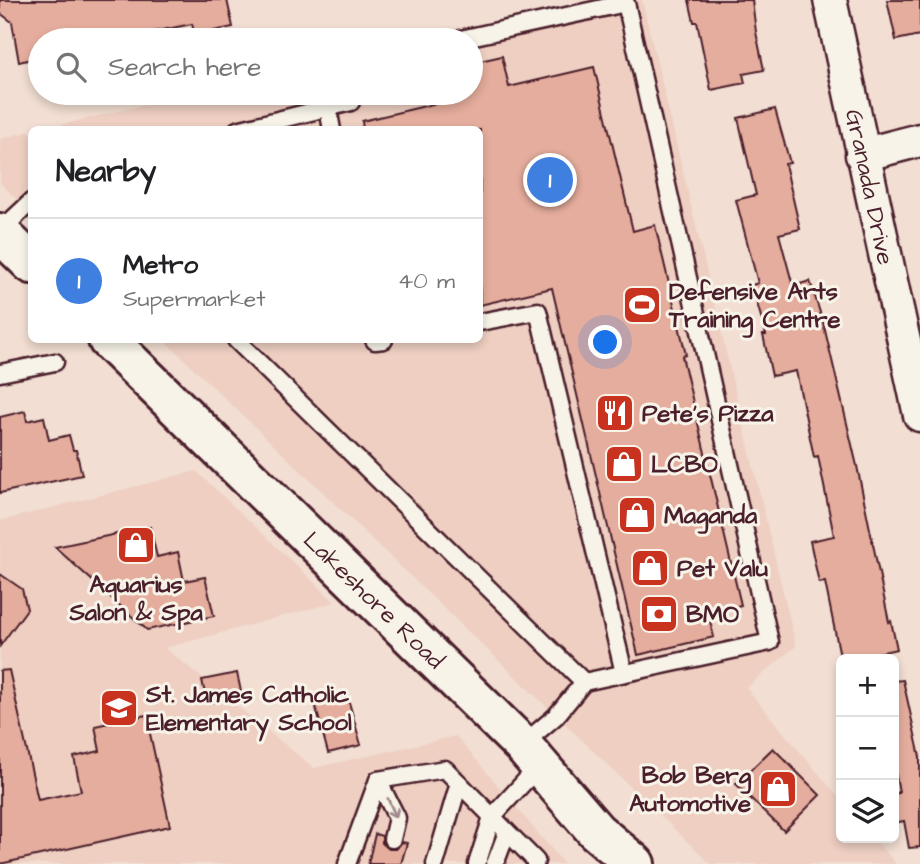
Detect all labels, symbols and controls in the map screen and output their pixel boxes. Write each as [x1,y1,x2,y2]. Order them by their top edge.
search box [28,28,483,105]
icon: search [52,48,90,86]
text: Search here [108,49,261,85]
street label: Granada Drive [836,106,902,268]
text: Nearby [56,151,156,193]
pin: 1 [527,154,573,206]
text: Metro [123,247,198,283]
text: 1 [78,265,80,297]
text: 40 m [398,265,455,297]
place label: Defensive Arts Training Centre [668,275,841,338]
text: Supermarket [123,283,266,315]
sports icon: Defensive Arts Training Centre [621,284,663,326]
your location [588,325,622,359]
restaurant icon: Pete's Pizza [594,392,636,434]
place label: Pete's Pizza [642,397,774,431]
shop icon: LCBO [603,443,645,485]
place label: LCBO [651,448,718,482]
shop icon: Maganda [616,494,658,536]
place label: Maganda [664,499,758,534]
shop icon: Aquarius Salon & Spa [115,524,157,566]
street label: Lakeshore Road [295,524,452,677]
shop icon: Pet Valu [629,547,671,589]
place label: Pet Valu [677,552,768,586]
place label: Aquarius Salon & Spa [68,568,203,630]
bank icon: BMO [638,593,680,635]
place label: BMO [686,598,739,632]
map controls [836,654,899,843]
button: + [836,654,899,717]
place label: St. James Catholic Elementary School [145,678,352,742]
school or university icon: St. James Catholic Elementary School [98,687,140,729]
button: − [836,717,899,780]
place label: Bob Berg Automotive [629,759,752,821]
shop icon: Bob Berg Automotive [757,768,799,810]
button: layers [836,780,899,843]
one-way arrow [386,797,399,818]

